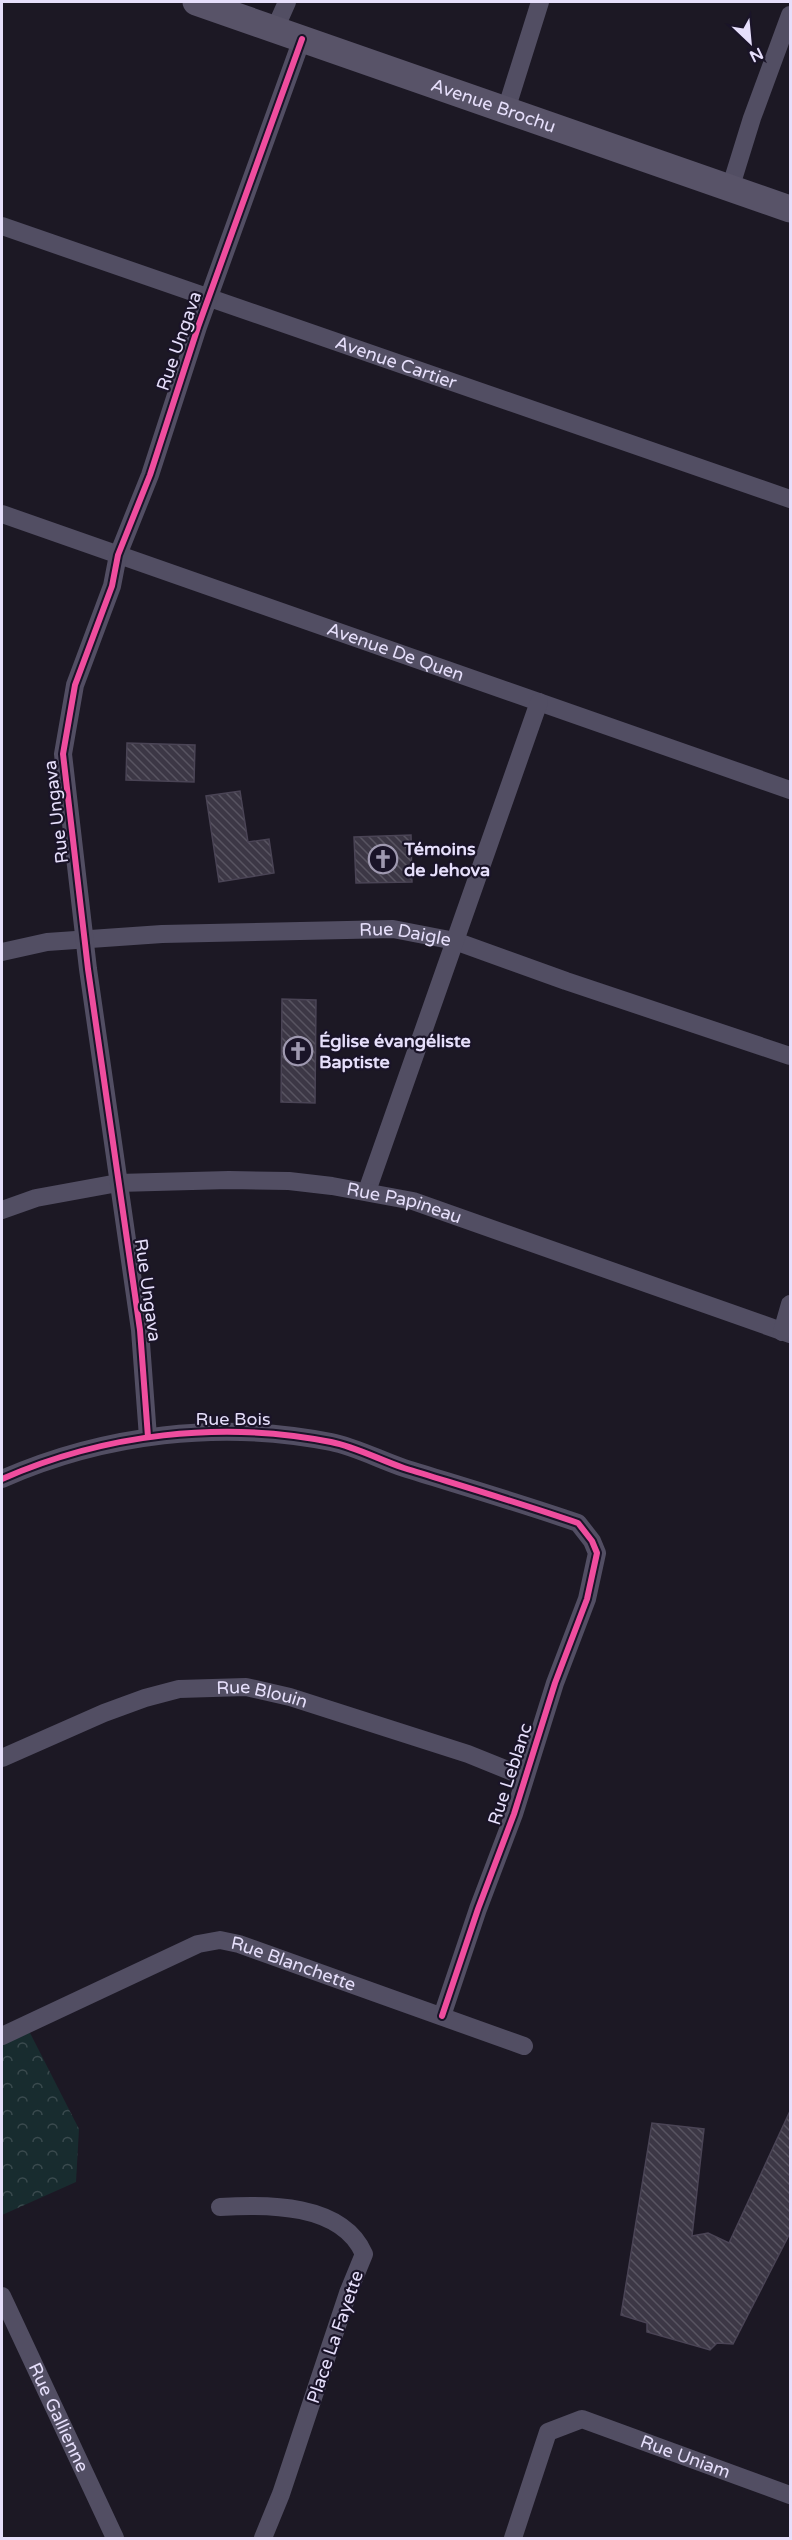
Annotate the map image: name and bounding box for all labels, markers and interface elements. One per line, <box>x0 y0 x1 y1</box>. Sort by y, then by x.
north arrow <box>720 12 780 72</box>
text: N <box>746 43 766 66</box>
street label: Avenue Brochu <box>428 74 559 138</box>
street label: Rue Ungava <box>152 288 206 394</box>
street label: Avenue Cartier <box>332 331 460 394</box>
street label: Avenue De Quen <box>324 618 467 686</box>
street label: Rue Ungava <box>39 759 73 865</box>
place label: Témoins de Jehova <box>403 838 490 881</box>
church icon: Témoins de Jehova <box>367 843 399 875</box>
street label: Rue Daigle <box>359 918 453 951</box>
place label: Église évangéliste Baptiste <box>319 1030 471 1073</box>
church icon: Église évangéliste Baptiste <box>282 1035 314 1067</box>
street label: Rue Papineau <box>345 1178 465 1228</box>
street label: Rue Ungava <box>130 1237 166 1343</box>
street label: Rue Bois <box>195 1408 271 1430</box>
street label: Rue Blouin <box>216 1676 310 1713</box>
street label: Rue Leblanc <box>483 1720 537 1828</box>
street label: Rue Blanchette <box>229 1932 359 1996</box>
street label: Place La Fayette <box>302 2268 368 2406</box>
street label: Rue Gallienne <box>24 2359 94 2476</box>
street label: Rue Uniam <box>637 2430 733 2483</box>

